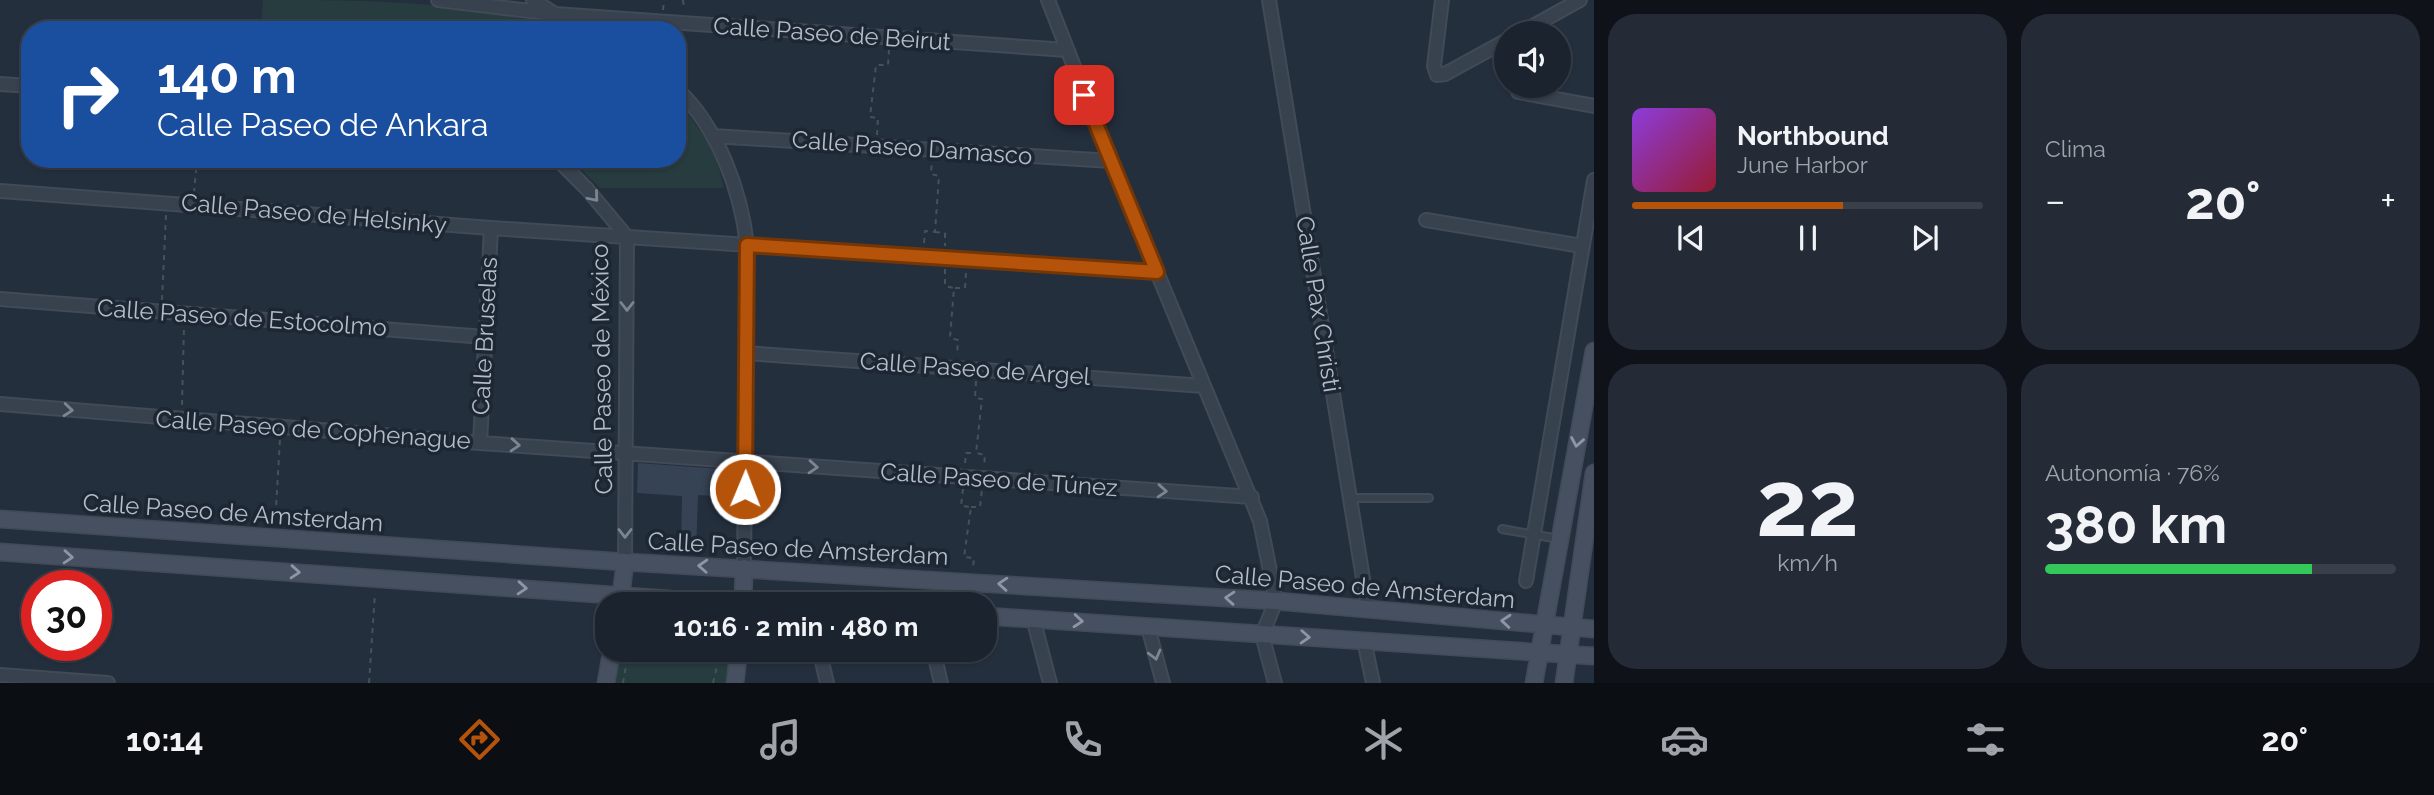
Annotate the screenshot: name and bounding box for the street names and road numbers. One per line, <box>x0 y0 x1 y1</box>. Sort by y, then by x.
street label: Calle Paseo de Beirut <box>712 11 952 56</box>
street label: Calle Paseo Damasco <box>791 125 1033 170</box>
street label: Calle Paseo de Helsinky <box>180 187 448 240</box>
street label: Calle Pax Christi <box>1290 214 1347 394</box>
street label: Calle Paseo de México <box>585 243 618 495</box>
street label: Calle Bruselas <box>466 256 503 416</box>
street label: Calle Paseo de Estocolmo <box>96 293 388 342</box>
street label: Calle Paseo de Argel <box>859 346 1092 391</box>
street label: Calle Paseo de Cophenague <box>155 404 472 455</box>
street label: Calle Paseo de Túnez <box>879 457 1119 502</box>
street label: Calle Paseo de Amsterdam <box>82 488 384 537</box>
street label: Calle Paseo de Amsterdam <box>647 526 949 571</box>
street label: Calle Paseo de Amsterdam <box>1214 559 1516 614</box>

